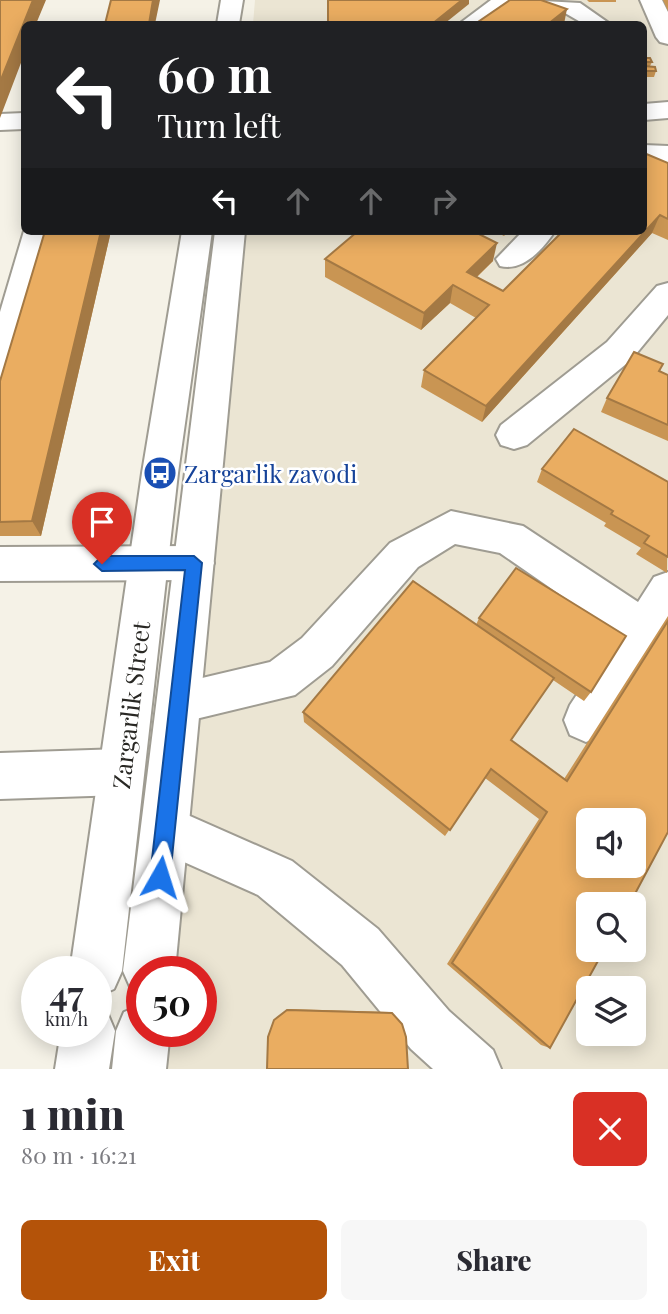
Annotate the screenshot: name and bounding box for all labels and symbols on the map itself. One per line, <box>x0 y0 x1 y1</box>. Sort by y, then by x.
bus stop icon: Zargarlik zavodi <box>141 454 179 492</box>
place label: Zargarlik zavodi <box>184 457 357 489</box>
pin <box>72 492 132 564</box>
street label: Zargarlik Street <box>104 619 156 791</box>
position arrow <box>123 840 197 914</box>
speed limit sign: 50 <box>126 956 217 1047</box>

